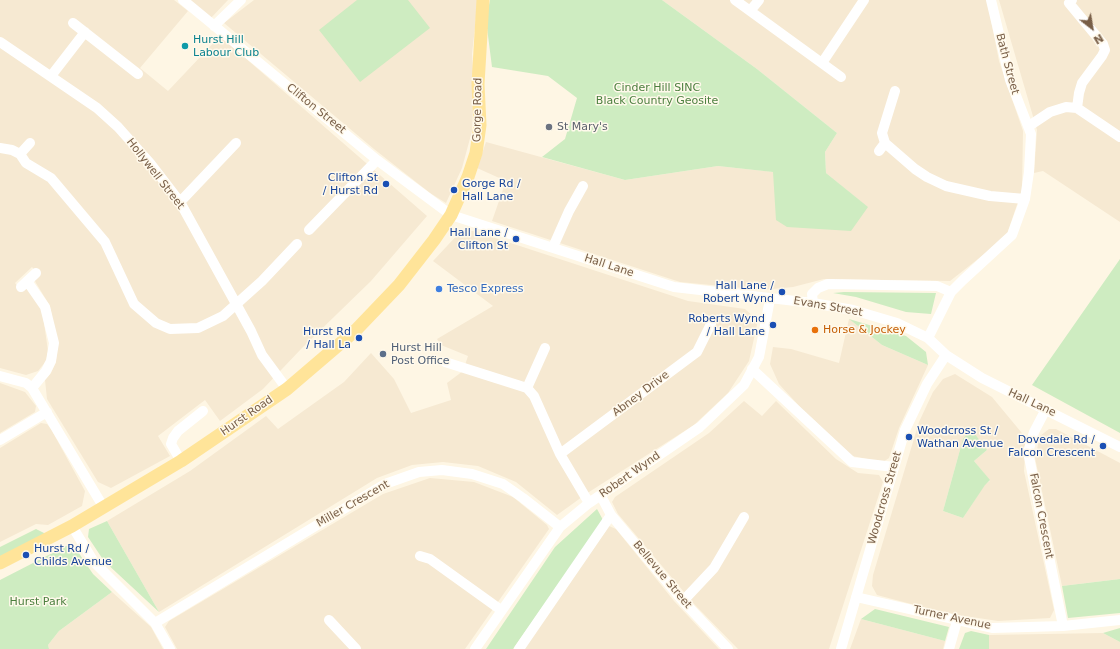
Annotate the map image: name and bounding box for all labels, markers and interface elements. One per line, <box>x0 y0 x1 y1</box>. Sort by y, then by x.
north arrow <box>1072 8 1112 48</box>
text: N <box>1091 31 1106 47</box>
street label: Bath Street <box>993 32 1021 96</box>
place label: Hurst Hill Labour Club <box>193 33 259 59</box>
marker: Hurst Hill Labour Club <box>180 41 190 51</box>
street label: Gorge Road <box>471 78 485 142</box>
street label: Clifton Street <box>284 81 348 137</box>
park label: Cinder Hill SINC Black Country Geosite <box>596 81 718 107</box>
place label: St Mary's <box>557 120 608 134</box>
marker: St Mary's <box>544 122 554 132</box>
street label: Hollywell Street <box>123 136 187 212</box>
place label: Clifton St / Hurst Rd <box>323 171 378 197</box>
place label: Gorge Rd / Hall Lane <box>462 177 521 203</box>
marker: Clifton St / Hurst Rd <box>381 179 391 189</box>
marker: Gorge Rd / Hall Lane <box>449 185 459 195</box>
place label: Hall Lane / Clifton St <box>450 226 508 252</box>
marker: Hall Lane / Clifton St <box>511 234 521 244</box>
street label: Hall Lane <box>583 252 635 280</box>
place label: Hall Lane / Robert Wynd <box>703 279 774 305</box>
place label: Tesco Express <box>447 282 524 296</box>
marker: Tesco Express <box>434 284 444 294</box>
marker: Hall Lane / Robert Wynd <box>777 287 787 297</box>
street label: Evans Street <box>792 294 864 320</box>
place label: Roberts Wynd / Hall Lane <box>688 312 765 338</box>
marker: Roberts Wynd / Hall Lane <box>768 320 778 330</box>
place label: Horse & Jockey <box>823 323 906 337</box>
place label: Hurst Rd / Hall La <box>303 325 351 351</box>
marker: Horse & Jockey <box>810 325 820 335</box>
marker: Hurst Rd / Hall La <box>354 333 364 343</box>
place label: Hurst Hill Post Office <box>391 341 450 367</box>
marker: Hurst Hill Post Office <box>378 349 388 359</box>
street label: Abney Drive <box>610 368 672 420</box>
street label: Hall Lane <box>1006 386 1058 420</box>
street label: Hurst Road <box>218 393 276 439</box>
place label: Woodcross St / Wathan Avenue <box>917 424 1003 450</box>
marker: Woodcross St / Wathan Avenue <box>904 432 914 442</box>
place label: Dovedale Rd / Falcon Crescent <box>1008 433 1095 459</box>
marker: Dovedale Rd / Falcon Crescent <box>1098 441 1108 451</box>
street label: Robert Wynd <box>597 449 663 501</box>
street label: Woodcross Street <box>865 450 905 546</box>
street label: Falcon Crescent <box>1026 472 1056 560</box>
street label: Miller Crescent <box>314 478 392 530</box>
street label: Bellevue Street <box>630 538 694 612</box>
place label: Hurst Rd / Childs Avenue <box>34 542 112 568</box>
marker: Hurst Rd / Childs Avenue <box>21 550 31 560</box>
park label: Hurst Park <box>9 595 67 609</box>
street label: Turner Avenue <box>912 603 992 633</box>

